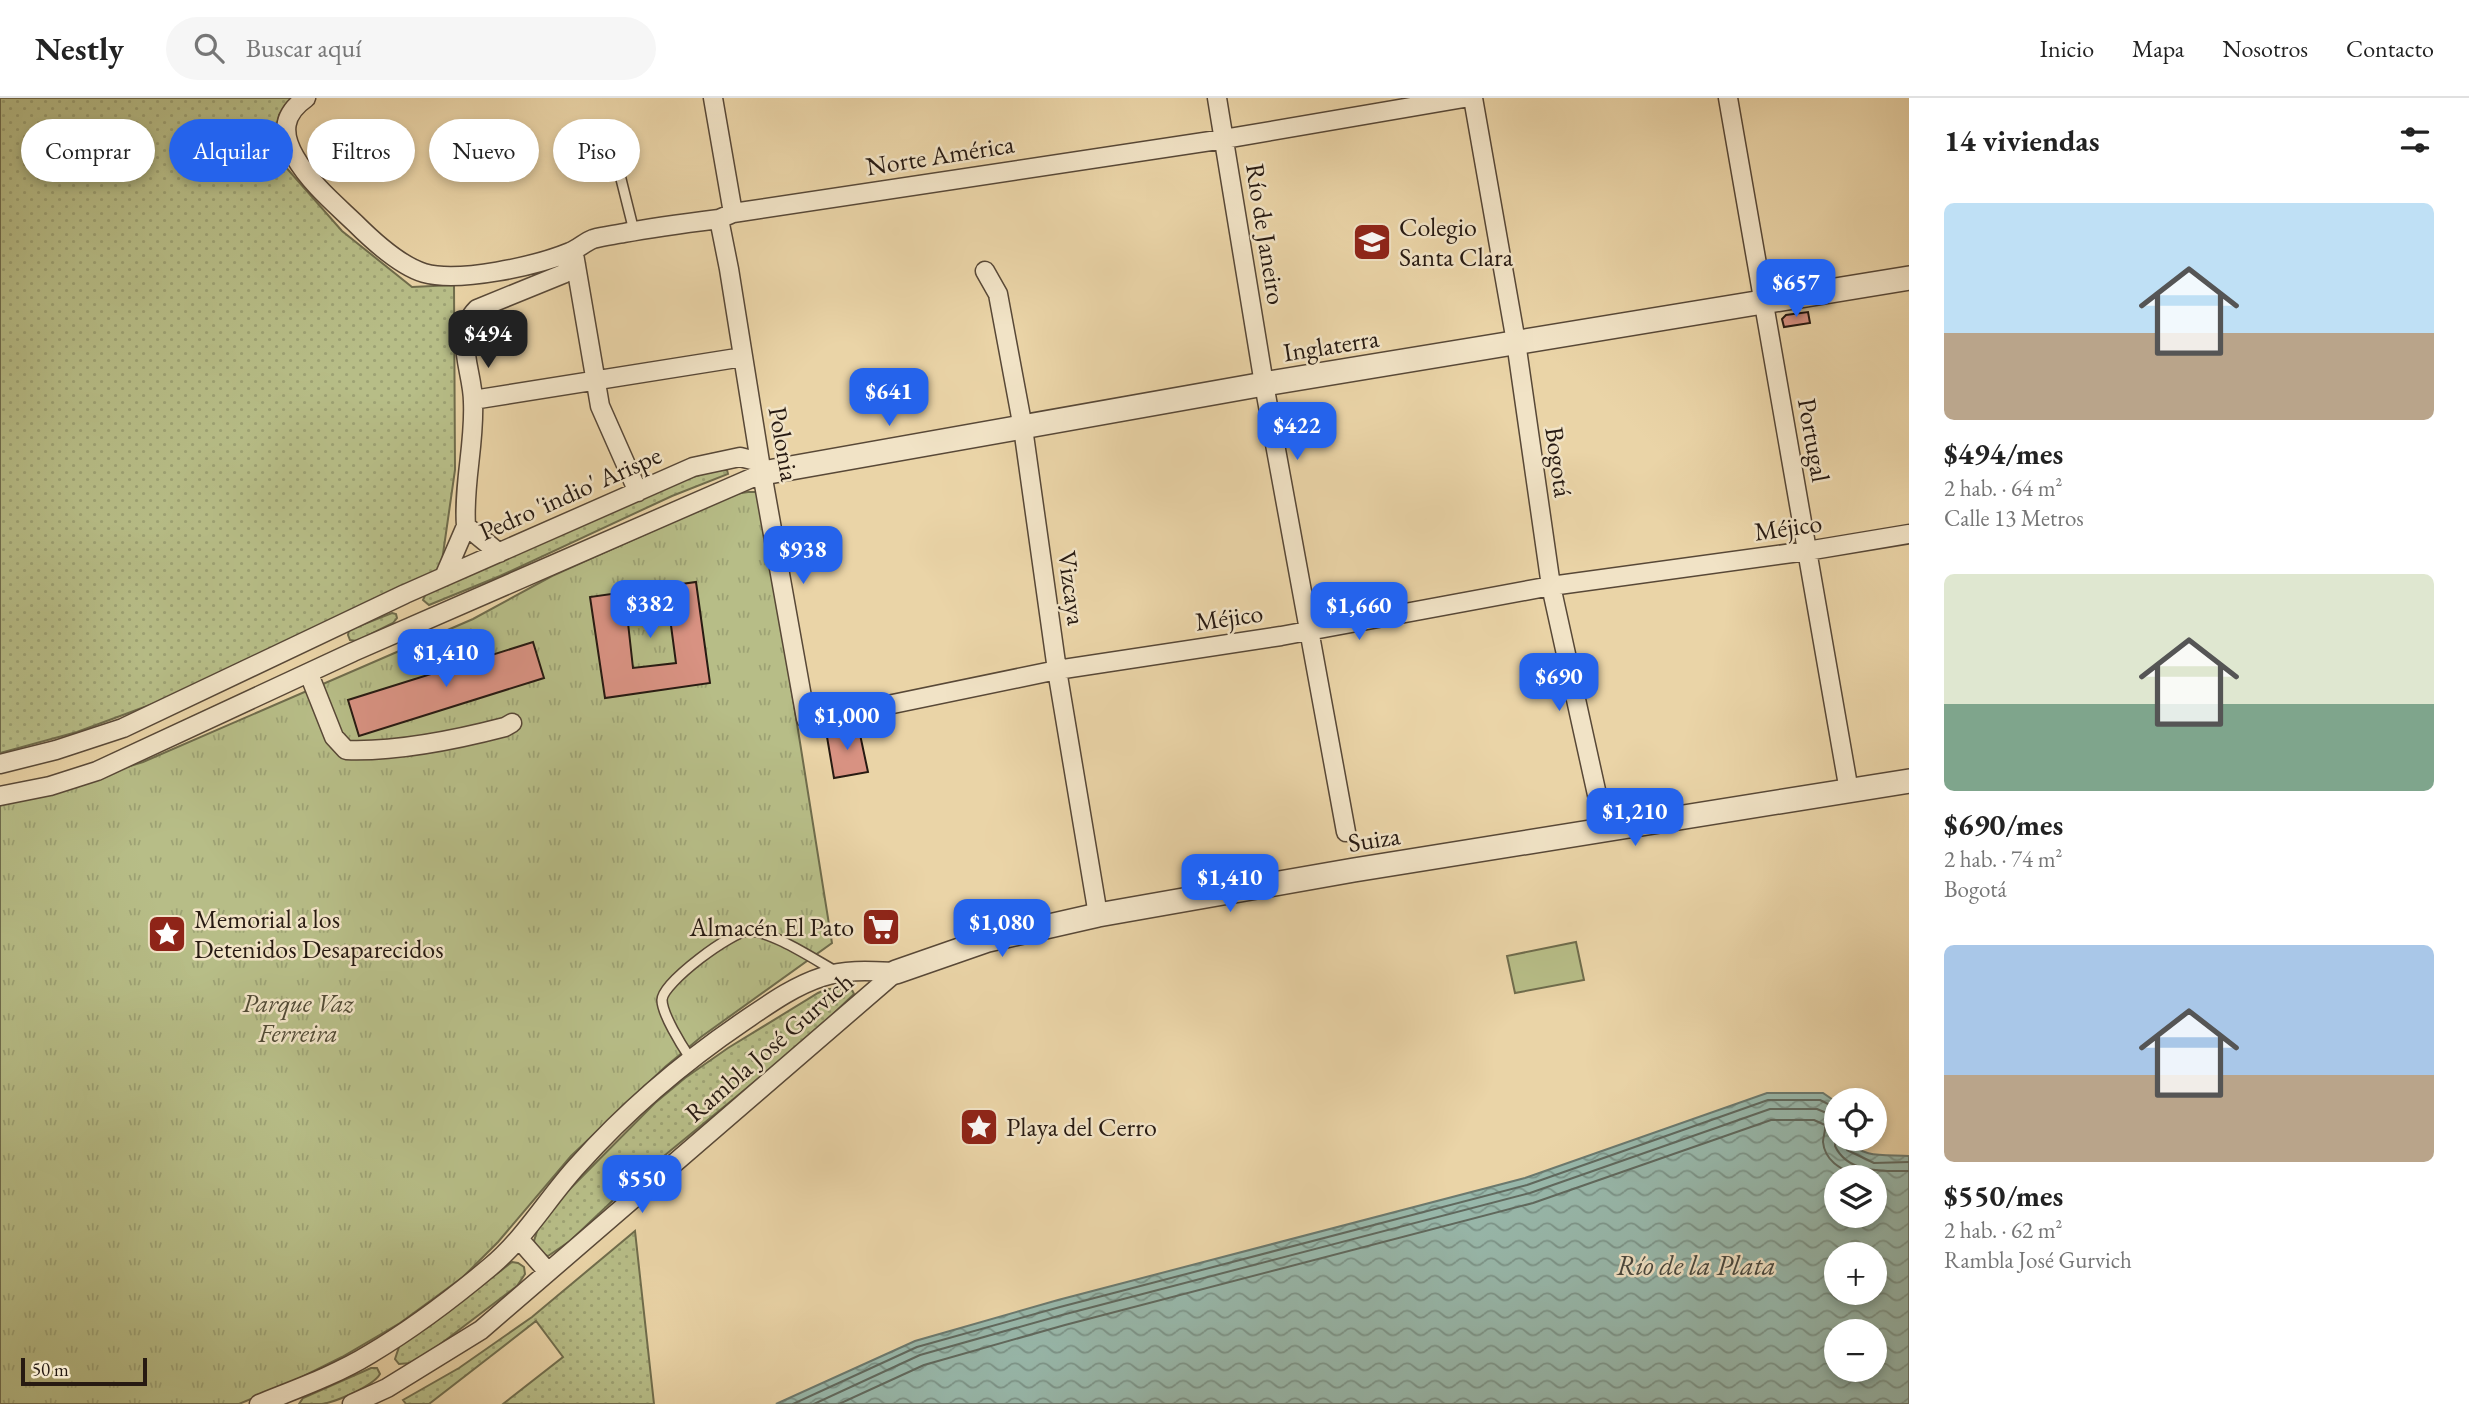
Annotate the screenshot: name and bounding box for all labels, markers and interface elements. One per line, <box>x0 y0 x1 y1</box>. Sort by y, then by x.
search box <box>166 17 656 80</box>
text: Nestly <box>35 27 124 70</box>
icon: search <box>190 29 228 67</box>
text: Buscar aquí <box>246 31 362 65</box>
text: Inicio <box>2040 33 2094 64</box>
text: Mapa <box>2132 33 2184 64</box>
text: Nosotros <box>2222 33 2308 64</box>
text: Contacto <box>2346 33 2434 64</box>
chip: Comprar <box>21 119 155 182</box>
chip: Alquilar <box>169 119 293 182</box>
chip: Filtros <box>307 119 415 182</box>
chip: Nuevo <box>429 119 539 182</box>
chip: Piso <box>553 119 640 182</box>
text: 14 viviendas <box>1944 121 2100 160</box>
icon: filters <box>2396 121 2434 159</box>
street label: Norte América <box>863 126 1017 183</box>
street label: Río de Janeiro <box>1238 161 1294 307</box>
place label: Colegio Santa Clara <box>1399 210 1514 274</box>
school or university icon: Colegio Santa Clara <box>1351 221 1393 263</box>
icon: home <box>2126 248 2252 374</box>
pin: $657 <box>1755 260 1837 319</box>
text: $657 <box>1772 267 1820 297</box>
pin: $494 <box>447 310 529 370</box>
text: $494 <box>464 318 512 348</box>
street label: Inglaterra <box>1281 321 1382 369</box>
pin: $641 <box>848 368 930 428</box>
text: $641 <box>865 376 913 406</box>
street label: Portugal <box>1790 395 1838 485</box>
pin: $422 <box>1256 402 1338 462</box>
street label: Polonia <box>761 404 807 485</box>
text: $422 <box>1273 410 1321 440</box>
street label: Bogotá <box>1537 425 1581 500</box>
text: $494/mes <box>1944 434 2063 473</box>
street label: Pedro 'indio' Arispe <box>474 438 666 548</box>
text: 2 hab. · 64 m² <box>1944 473 2063 503</box>
text: Calle 13 Metros <box>1944 503 2084 533</box>
street label: Méjico <box>1752 505 1824 549</box>
pin: $938 <box>762 526 844 586</box>
text: $938 <box>779 534 827 564</box>
street label: Vizcaya <box>1050 549 1094 628</box>
pin: $382 <box>609 580 691 640</box>
pin: $1,660 <box>1302 582 1416 642</box>
text: $382 <box>626 588 674 618</box>
text: $1,660 <box>1327 590 1391 620</box>
street label: Méjico <box>1193 595 1265 639</box>
icon: home <box>2126 619 2252 745</box>
pin: $1,410 <box>389 630 503 689</box>
text: $1,410 <box>414 637 478 667</box>
pin: $690 <box>1518 654 1600 713</box>
text: $690 <box>1535 661 1583 691</box>
pin: $1,000 <box>790 692 904 752</box>
text: $1,000 <box>815 700 879 730</box>
pin: $1,210 <box>1578 788 1692 848</box>
text: $1,210 <box>1603 796 1667 826</box>
text: $690/mes <box>1944 805 2063 844</box>
street label: Suiza <box>1345 818 1403 860</box>
text: 2 hab. · 74 m² <box>1944 844 2063 874</box>
pin: $1,410 <box>1173 854 1287 914</box>
text: $1,410 <box>1198 862 1262 892</box>
text: Bogotá <box>1944 874 2007 904</box>
pin: $1,080 <box>945 900 1059 959</box>
place label: Memorial a los Detenidos Desaparecidos <box>194 902 444 966</box>
supermarket icon: Almacén El Pato <box>860 906 902 948</box>
text: $1,080 <box>970 907 1034 937</box>
place label: Almacén El Pato <box>688 910 854 944</box>
place icon: Memorial a los Detenidos Desaparecidos <box>146 913 188 955</box>
street label: Rambla José Gurvich <box>678 964 860 1130</box>
park label: Parque Vaz Ferreira <box>242 986 354 1050</box>
icon: home <box>2126 990 2252 1116</box>
map controls <box>1824 1088 1887 1382</box>
button: locate <box>1824 1088 1887 1151</box>
place icon: Playa del Cerro <box>958 1106 1000 1148</box>
place label: Playa del Cerro <box>1006 1110 1157 1144</box>
pin: $550 <box>601 1156 683 1215</box>
text: $550 <box>618 1163 666 1193</box>
button: layers <box>1824 1165 1887 1228</box>
text: $550/mes <box>1944 1176 2063 1215</box>
text: 2 hab. · 62 m² <box>1944 1215 2063 1245</box>
button: + <box>1824 1242 1887 1305</box>
text: Rambla José Gurvich <box>1944 1245 2132 1275</box>
water label: Río de la Plata <box>1616 1247 1776 1283</box>
button: − <box>1824 1319 1887 1382</box>
scale bar <box>21 1355 147 1387</box>
text: 50 m <box>32 1357 69 1382</box>

